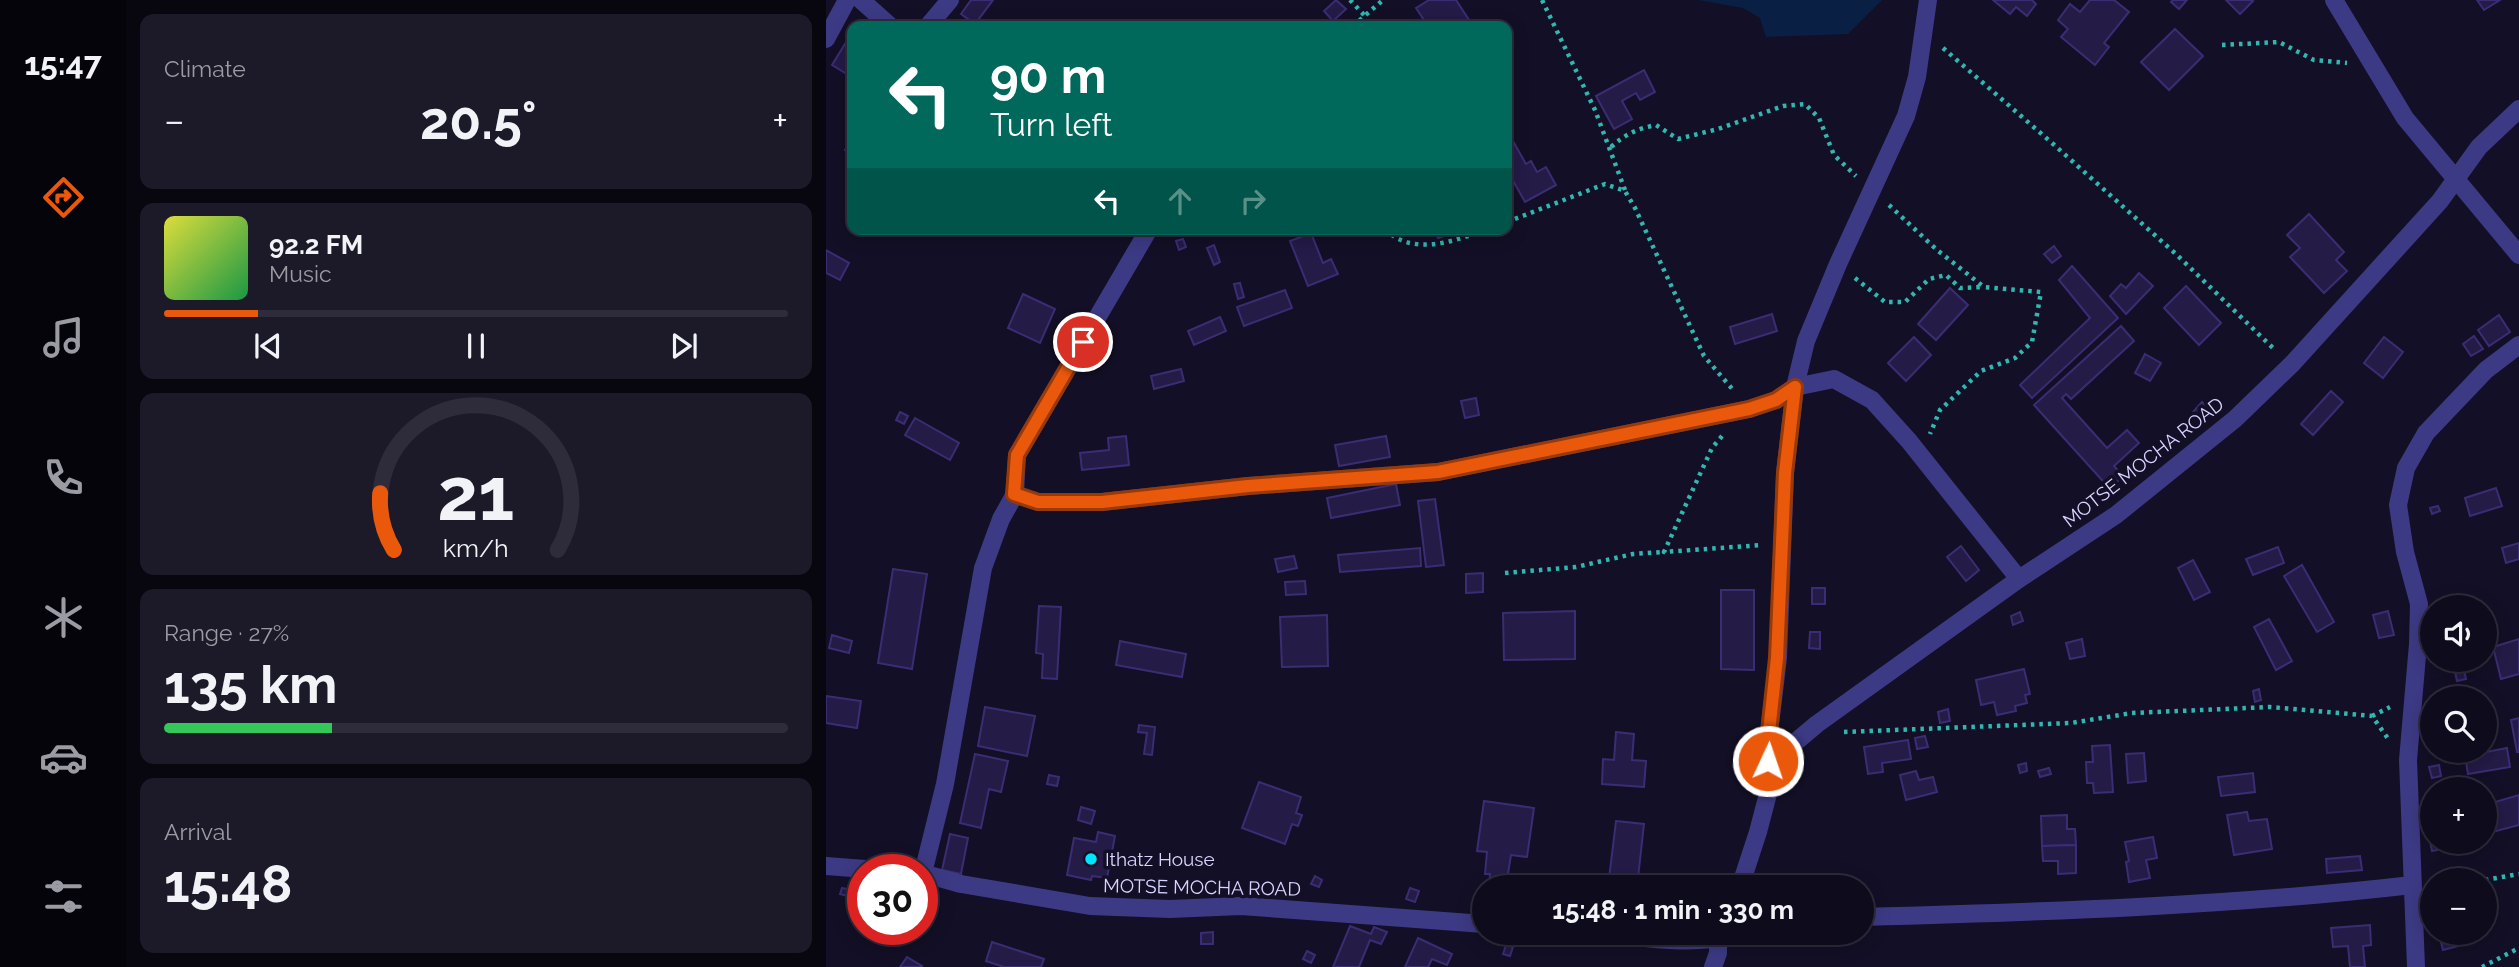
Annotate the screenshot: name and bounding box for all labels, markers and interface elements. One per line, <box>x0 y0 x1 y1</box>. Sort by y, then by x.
text: 15:47 <box>24 45 102 82</box>
text: 90 m <box>990 47 1106 104</box>
icon: left <box>875 49 966 140</box>
text: Climate <box>164 55 246 82</box>
text: 20.5° <box>420 90 537 151</box>
text: − <box>164 98 184 143</box>
text: + <box>772 98 788 143</box>
text: Turn left <box>990 106 1112 143</box>
icon: directions <box>39 173 88 222</box>
icon: left <box>1088 182 1126 220</box>
icon: ahead <box>1161 182 1199 220</box>
icon: right <box>1234 182 1272 220</box>
text: 92.2 FM <box>269 230 363 260</box>
text: Music <box>269 260 332 287</box>
pin <box>1053 312 1113 372</box>
icon: music <box>39 313 88 362</box>
icon: arrive <box>1064 323 1102 361</box>
icon: previous <box>249 327 287 365</box>
icon: pause <box>457 327 495 365</box>
icon: next <box>665 327 703 365</box>
street label: MOTSE MOCHA ROAD <box>2058 392 2228 532</box>
text: 21 <box>437 452 515 537</box>
icon: phone <box>39 453 88 502</box>
text: km/h <box>443 532 509 562</box>
icon: climate <box>39 593 88 642</box>
map controls <box>2420 595 2497 945</box>
button: sound <box>2420 595 2497 672</box>
text: Range · 27% <box>164 619 289 646</box>
text: 135 km <box>164 654 337 715</box>
button: search <box>2420 686 2497 763</box>
position arrow <box>1731 724 1805 798</box>
icon: car <box>39 733 88 782</box>
button: + <box>2420 777 2497 854</box>
text: Arrival <box>164 818 231 845</box>
place label: Ithatz House <box>1105 848 1215 870</box>
marker: Ithatz House <box>1083 851 1099 867</box>
text: 15:48 <box>164 853 292 914</box>
speed limit sign: 30 <box>847 854 938 945</box>
button: − <box>2420 868 2497 945</box>
icon: filters <box>39 872 88 921</box>
street label: MOTSE MOCHA ROAD <box>1103 874 1301 900</box>
text: 15:48 · 1 min · 330 m <box>1552 895 1794 925</box>

